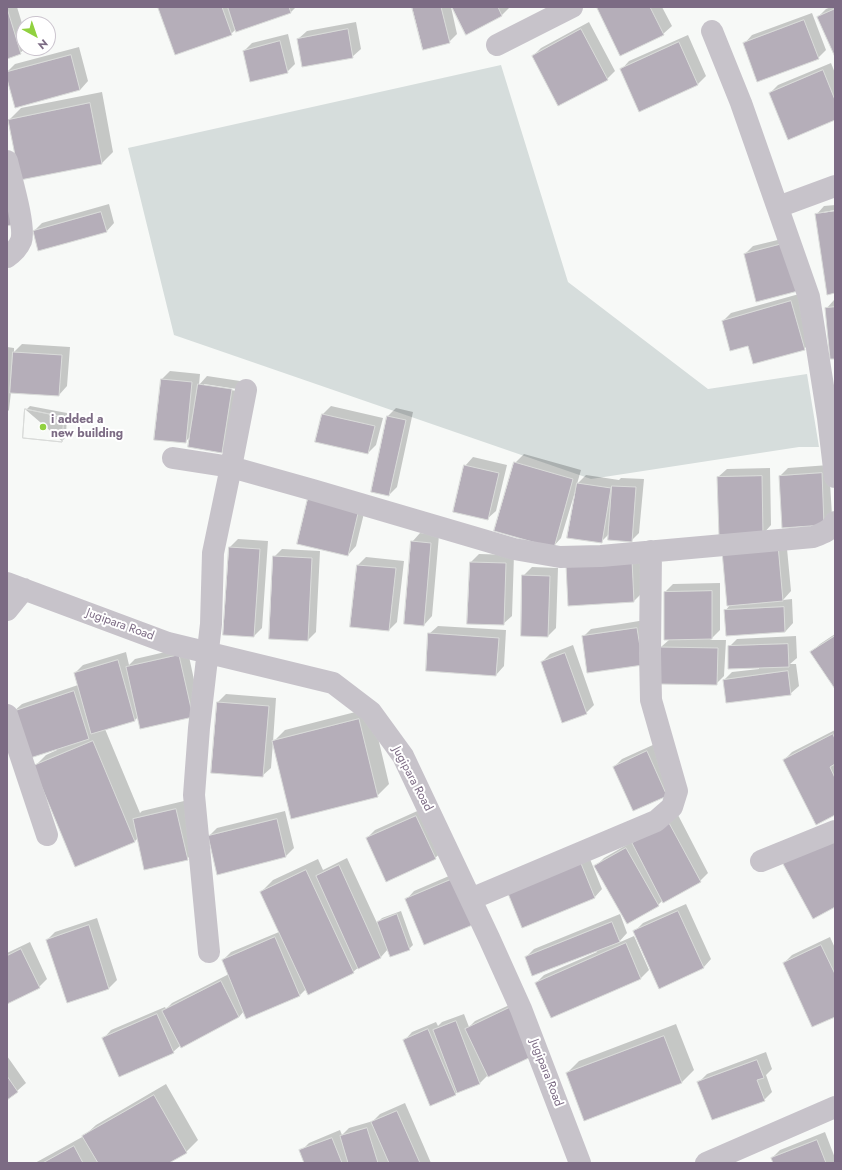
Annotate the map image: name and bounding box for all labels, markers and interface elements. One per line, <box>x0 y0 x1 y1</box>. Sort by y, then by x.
north arrow <box>16 16 56 56</box>
text: N <box>35 35 52 53</box>
place label: i added a new building <box>51 413 123 441</box>
marker: i added a new building <box>38 422 48 432</box>
street label: Jugipara Road <box>84 606 156 644</box>
street label: Jugipara Road <box>389 744 435 814</box>
street label: Jugipara Road <box>527 1037 565 1109</box>

